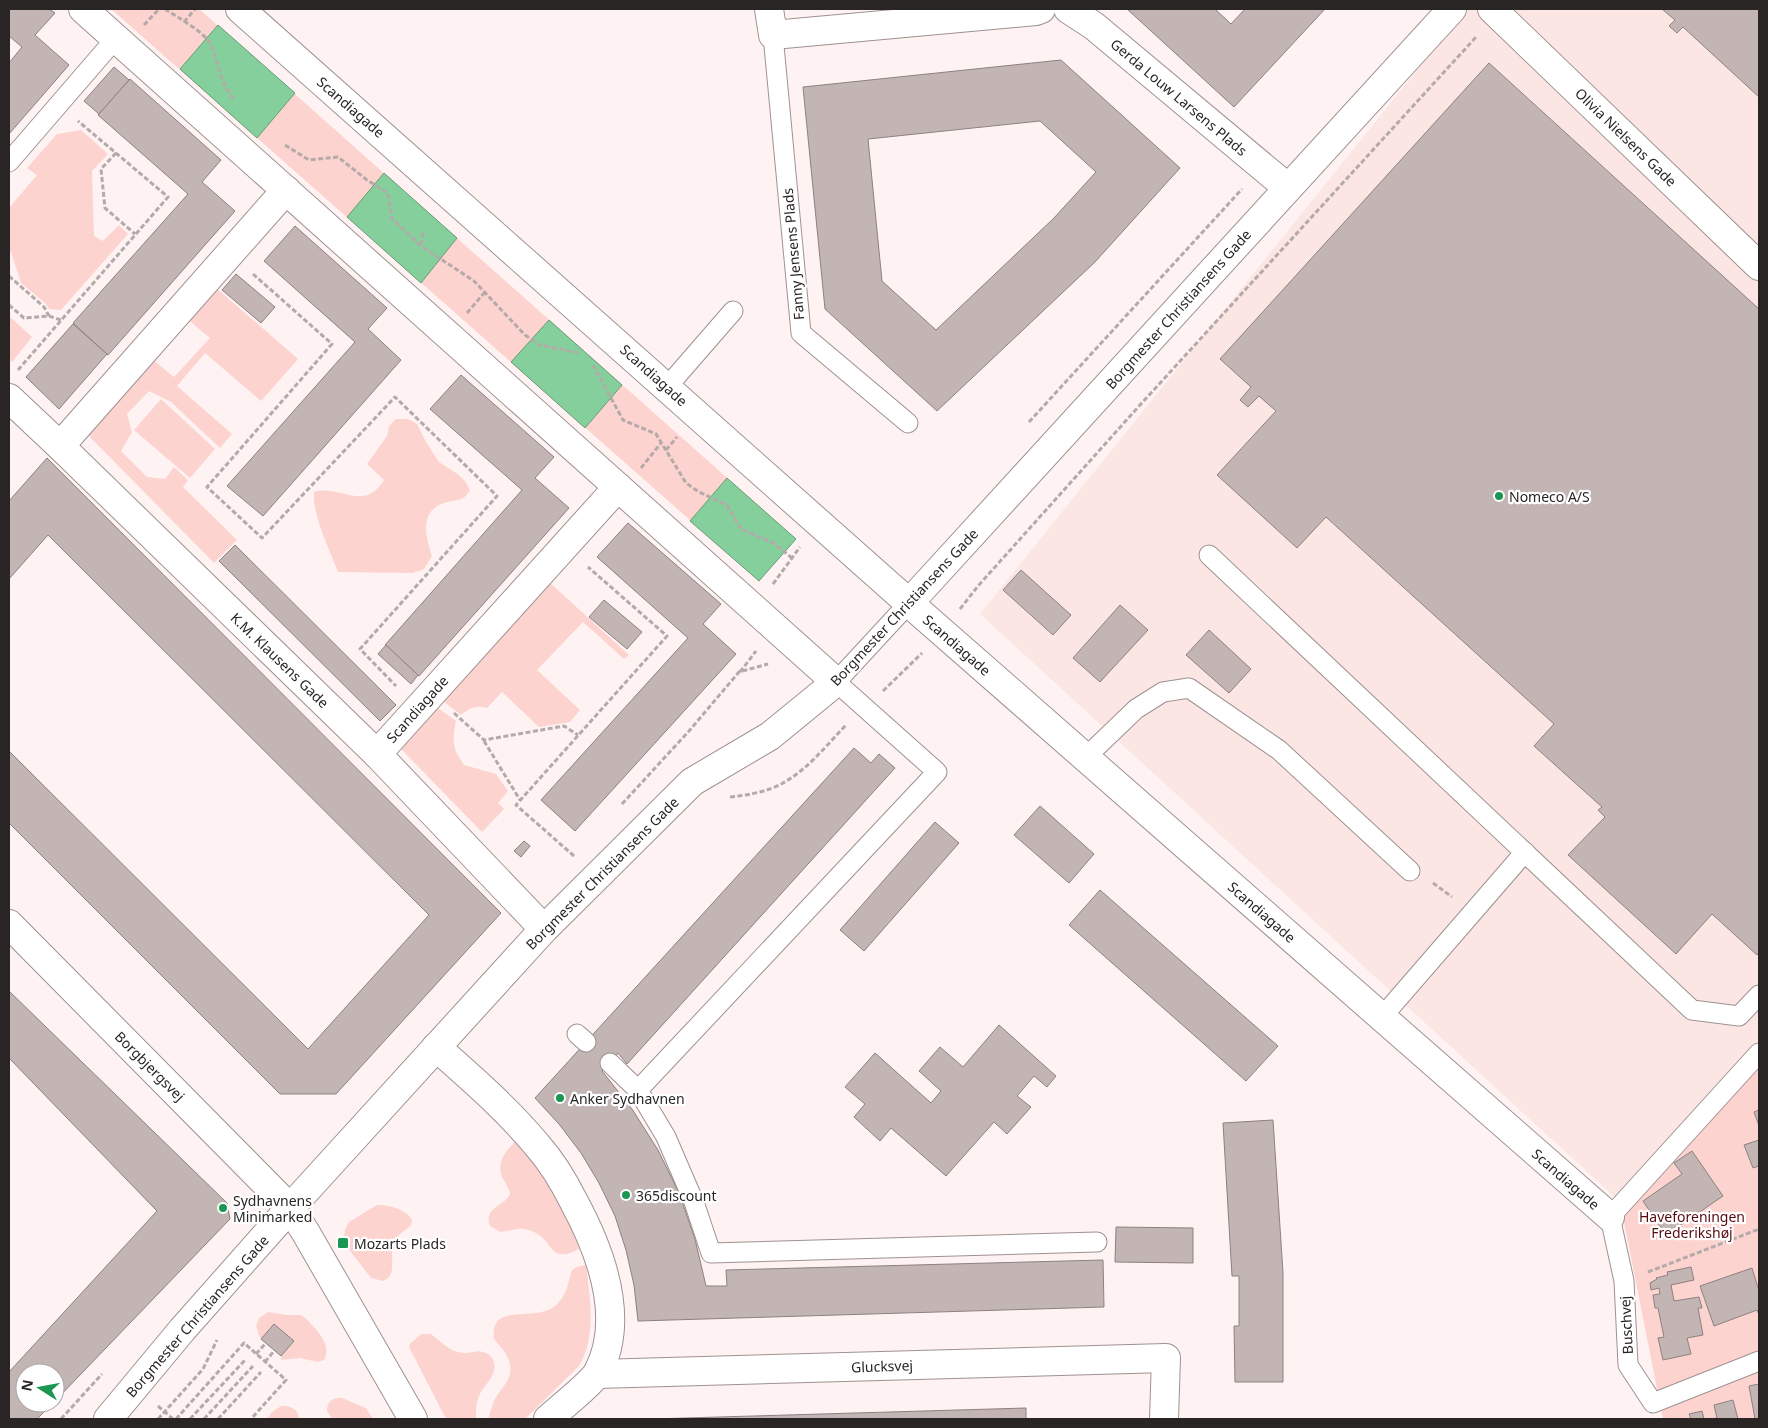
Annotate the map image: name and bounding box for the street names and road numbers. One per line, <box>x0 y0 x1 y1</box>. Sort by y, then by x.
street label: Gerda Louw Larsens Plads <box>1107 34 1251 160</box>
street label: Scandiagade <box>313 72 389 142</box>
street label: Olivia Nielsens Gade <box>1571 84 1681 191</box>
street label: Fanny Jensens Plads <box>778 187 808 321</box>
street label: Borgmester Christiansens Gade <box>1101 225 1255 393</box>
street label: Scandiagade <box>616 340 692 410</box>
street label: Borgmester Christiansens Gade <box>826 524 982 690</box>
street label: K.M. Klausens Gade <box>227 608 333 712</box>
street label: Scandiagade <box>919 610 995 680</box>
street label: Scandiagade <box>382 671 452 747</box>
street label: Borgmester Christiansens Gade <box>521 792 683 954</box>
street label: Scandiagade <box>1224 877 1300 947</box>
street label: Borgbjergsvej <box>111 1027 189 1105</box>
street label: Scandiagade <box>1528 1144 1604 1214</box>
street label: Borgmester Christiansens Gade <box>121 1231 273 1401</box>
street label: Buschvej <box>1615 1295 1637 1355</box>
street label: Glucksvej <box>851 1355 913 1377</box>

